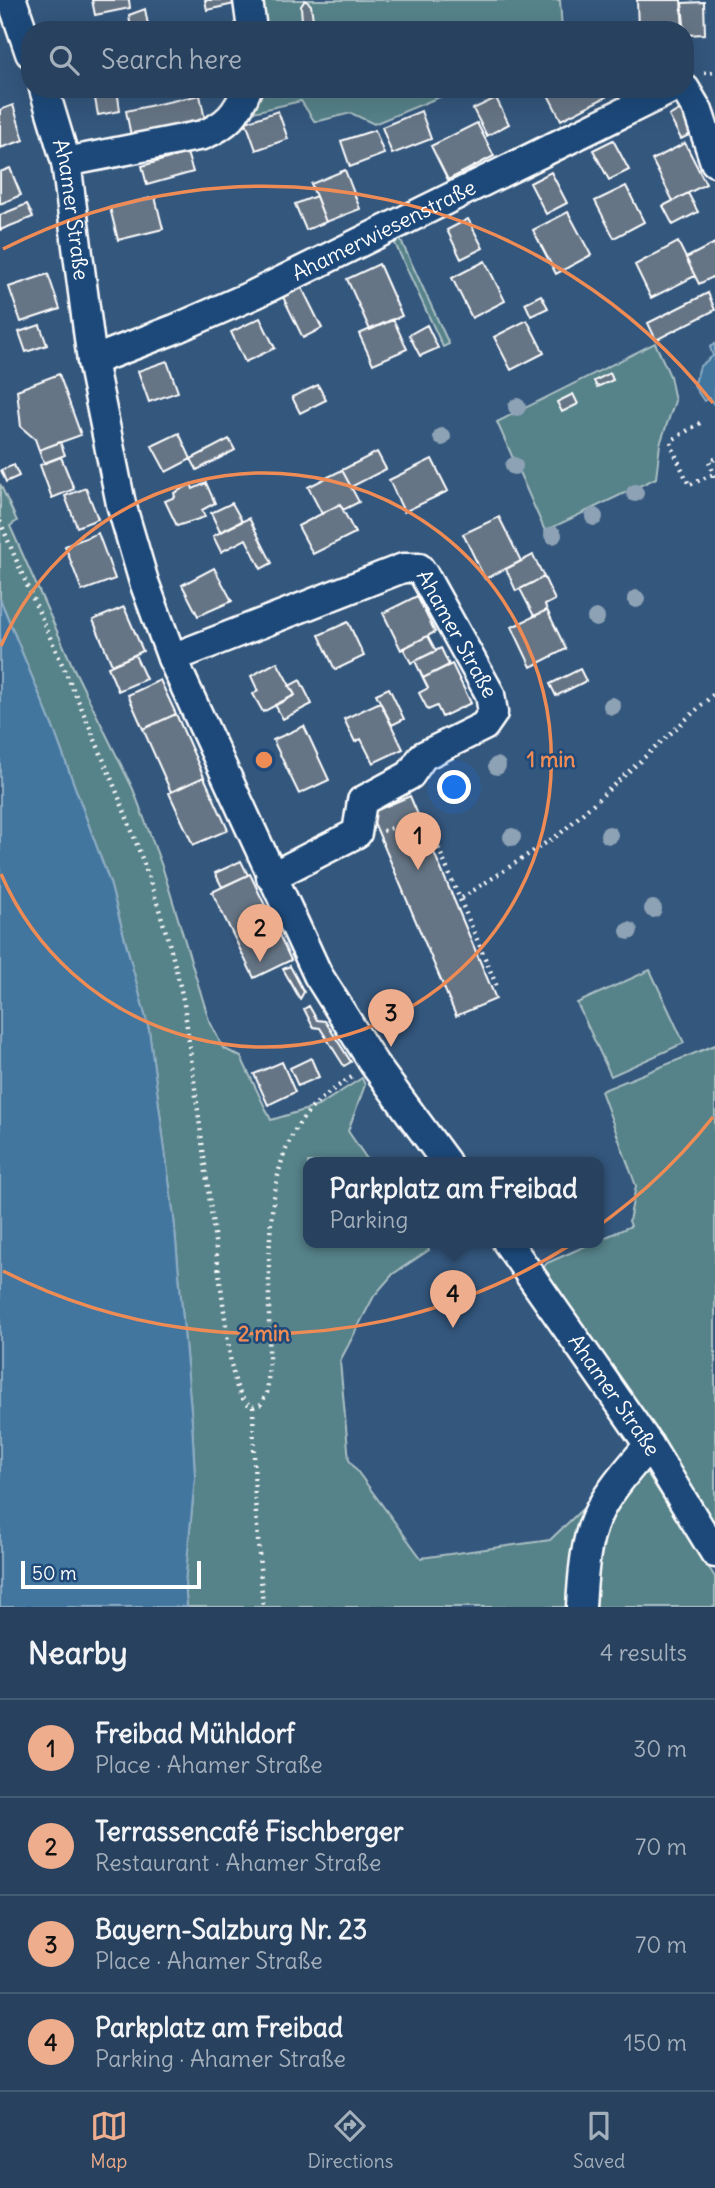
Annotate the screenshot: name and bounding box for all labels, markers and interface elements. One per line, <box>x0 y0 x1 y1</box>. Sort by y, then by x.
search box <box>21 21 694 98</box>
icon: search <box>45 41 83 79</box>
text: Search here <box>101 43 242 76</box>
street label: Ahamer Straße <box>47 135 95 282</box>
street label: Ahamerwiesenstraße <box>287 173 480 287</box>
street label: Ahamer Straße <box>411 565 504 703</box>
text: 1 min <box>527 746 575 773</box>
centre of rings <box>252 748 276 772</box>
your location <box>437 770 471 804</box>
pin: 1 <box>395 812 441 870</box>
pin: 2 <box>237 904 283 962</box>
pin: 3 <box>368 989 414 1047</box>
popup <box>303 1157 604 1248</box>
text: Parkplatz am Freibad <box>329 1172 578 1205</box>
text: Parking <box>329 1205 408 1234</box>
pin: 4 <box>430 1270 476 1328</box>
text: 2 min <box>238 1320 290 1347</box>
street label: Ahamer Straße <box>563 1329 666 1461</box>
scale bar <box>21 1558 201 1590</box>
text: 50 m <box>32 1561 77 1585</box>
text: Nearby <box>28 1634 128 1672</box>
text: 4 results <box>600 1638 687 1667</box>
text: Freibad Mühldorf <box>95 1717 295 1750</box>
text: 1 <box>46 1734 56 1763</box>
text: 30 m <box>633 1734 687 1763</box>
text: Place · Ahamer Straße <box>95 1750 323 1779</box>
text: Terrassencafé Fischberger <box>95 1815 404 1848</box>
text: 2 <box>45 1832 57 1861</box>
text: 70 m <box>635 1832 687 1861</box>
text: Restaurant · Ahamer Straße <box>95 1848 381 1877</box>
text: Bayern-Salzburg Nr. 23 <box>95 1913 367 1946</box>
text: 3 <box>44 1930 58 1959</box>
text: 70 m <box>635 1930 687 1959</box>
text: Place · Ahamer Straße <box>95 1946 323 1975</box>
text: Parkplatz am Freibad <box>95 2011 343 2044</box>
text: 4 <box>44 2028 58 2057</box>
text: 150 m <box>624 2028 687 2057</box>
text: Parking · Ahamer Straße <box>95 2044 346 2073</box>
tab: Map <box>90 2107 128 2173</box>
tab: Directions <box>308 2107 393 2173</box>
tab: Saved <box>573 2107 625 2173</box>

